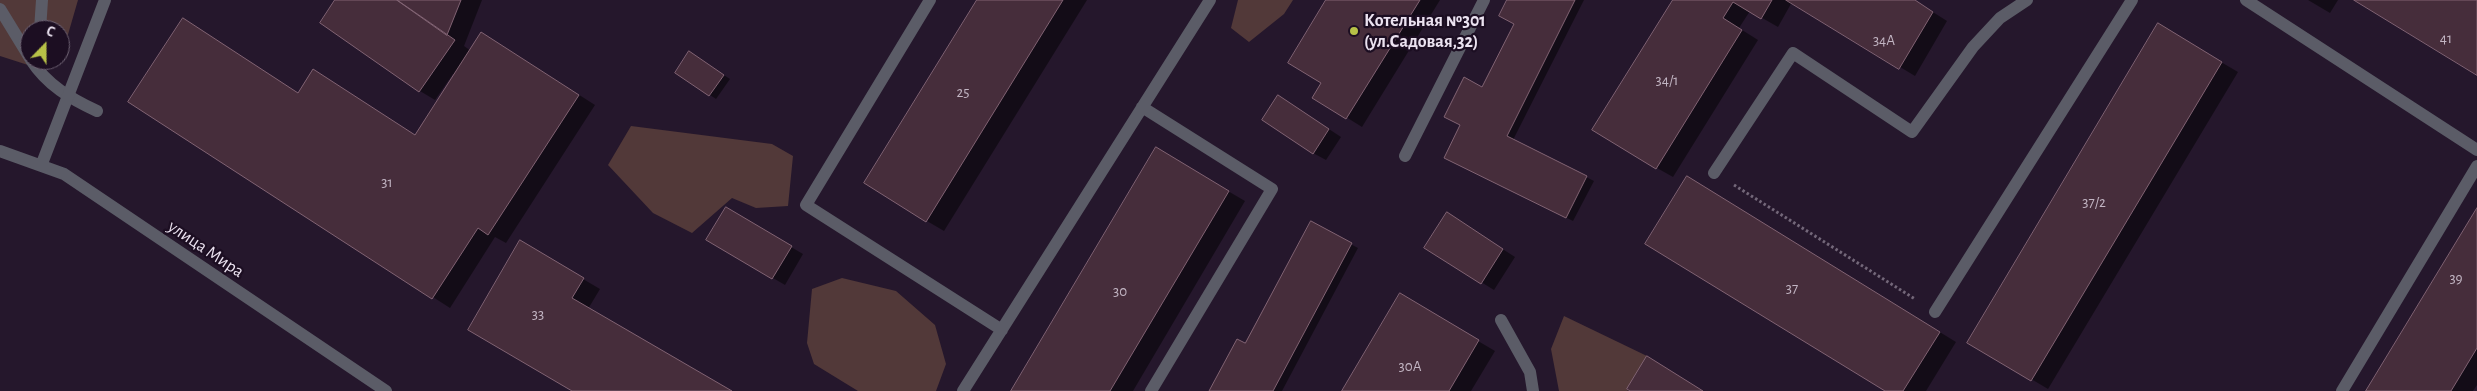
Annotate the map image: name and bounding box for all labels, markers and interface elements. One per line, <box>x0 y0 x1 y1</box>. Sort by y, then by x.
place label: Котельная №301 (ул.Садовая,32) <box>1364 10 1486 52</box>
north arrow <box>20 20 70 70</box>
text: С <box>44 24 56 40</box>
marker: Котельная №301 (ул.Садовая,32) <box>1348 25 1360 37</box>
house number: 41 <box>2440 29 2452 47</box>
house number: 34А <box>1873 31 1895 49</box>
house number: 34/1 <box>1656 71 1678 89</box>
house number: 25 <box>956 83 970 101</box>
house number: 31 <box>381 173 393 191</box>
house number: 37/2 <box>2082 193 2106 211</box>
street label: улица Мира <box>164 216 248 282</box>
house number: 39 <box>2449 269 2463 287</box>
house number: 37 <box>1786 279 1798 297</box>
house number: 30 <box>1113 282 1127 300</box>
house number: 33 <box>532 305 544 323</box>
house number: 30А <box>1399 357 1421 375</box>

